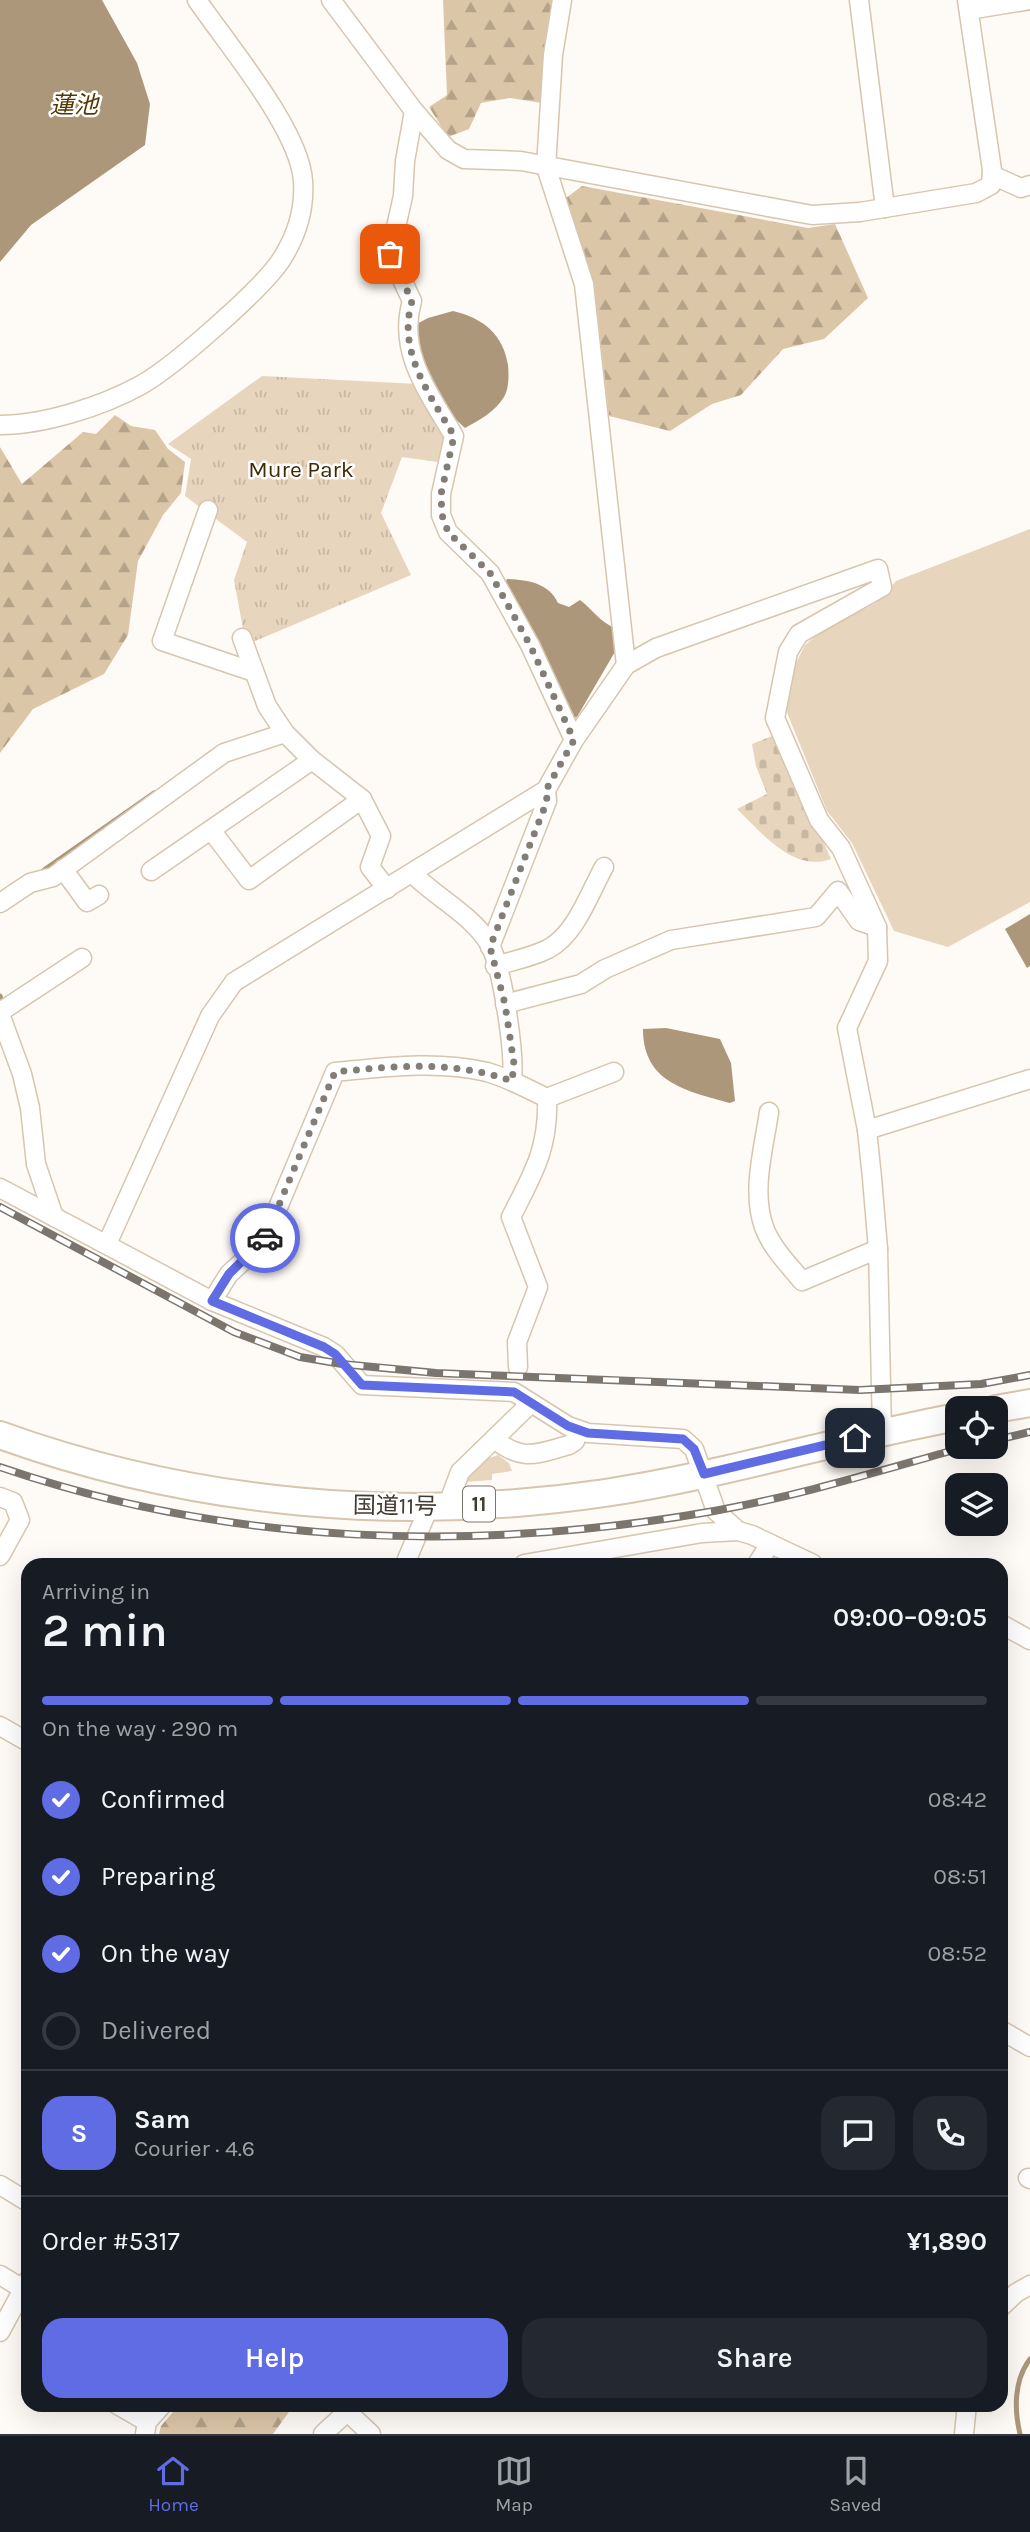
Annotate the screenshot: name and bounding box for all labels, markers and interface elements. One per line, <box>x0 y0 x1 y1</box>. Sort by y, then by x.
water label: 蓮池 <box>50 91 100 119</box>
pin <box>360 224 420 284</box>
icon: bag <box>371 235 409 273</box>
park label: Mure Park <box>248 456 354 483</box>
courier <box>230 1203 300 1273</box>
icon: car <box>246 1219 284 1257</box>
map controls <box>945 1396 1008 1536</box>
button: locate <box>945 1396 1008 1459</box>
pin <box>825 1408 885 1468</box>
icon: home <box>836 1419 874 1457</box>
button: layers <box>945 1473 1008 1536</box>
road number: 11 <box>463 1486 495 1522</box>
street label: 国道11号 <box>353 1492 437 1520</box>
text: Arriving in <box>42 1578 150 1605</box>
text: 09:00–09:05 <box>833 1602 987 1633</box>
text: 2 min <box>42 1604 168 1658</box>
text: On the way · 290 m <box>42 1715 238 1742</box>
icon: check <box>42 1781 80 1819</box>
text: Confirmed <box>101 1784 226 1815</box>
text: 08:42 <box>928 1786 987 1813</box>
icon: check <box>42 1858 80 1896</box>
text: Preparing <box>101 1861 215 1892</box>
text: 08:51 <box>933 1863 987 1890</box>
icon: check <box>42 1935 80 1973</box>
text: On the way <box>101 1938 230 1969</box>
text: 08:52 <box>928 1940 987 1967</box>
text: Delivered <box>101 2015 211 2046</box>
button: chat <box>821 2096 895 2170</box>
button: phone <box>913 2096 987 2170</box>
text: Sam <box>134 2104 190 2135</box>
text: S <box>71 2118 87 2149</box>
text: Courier · 4.6 <box>134 2135 255 2162</box>
text: Order #5317 <box>42 2226 180 2257</box>
text: ¥1,890 <box>907 2226 987 2257</box>
button: Help <box>42 2318 508 2398</box>
button: Share <box>522 2318 987 2398</box>
tab: Home <box>148 2452 199 2516</box>
tab: Map <box>495 2452 533 2516</box>
tab: Saved <box>829 2452 882 2516</box>

